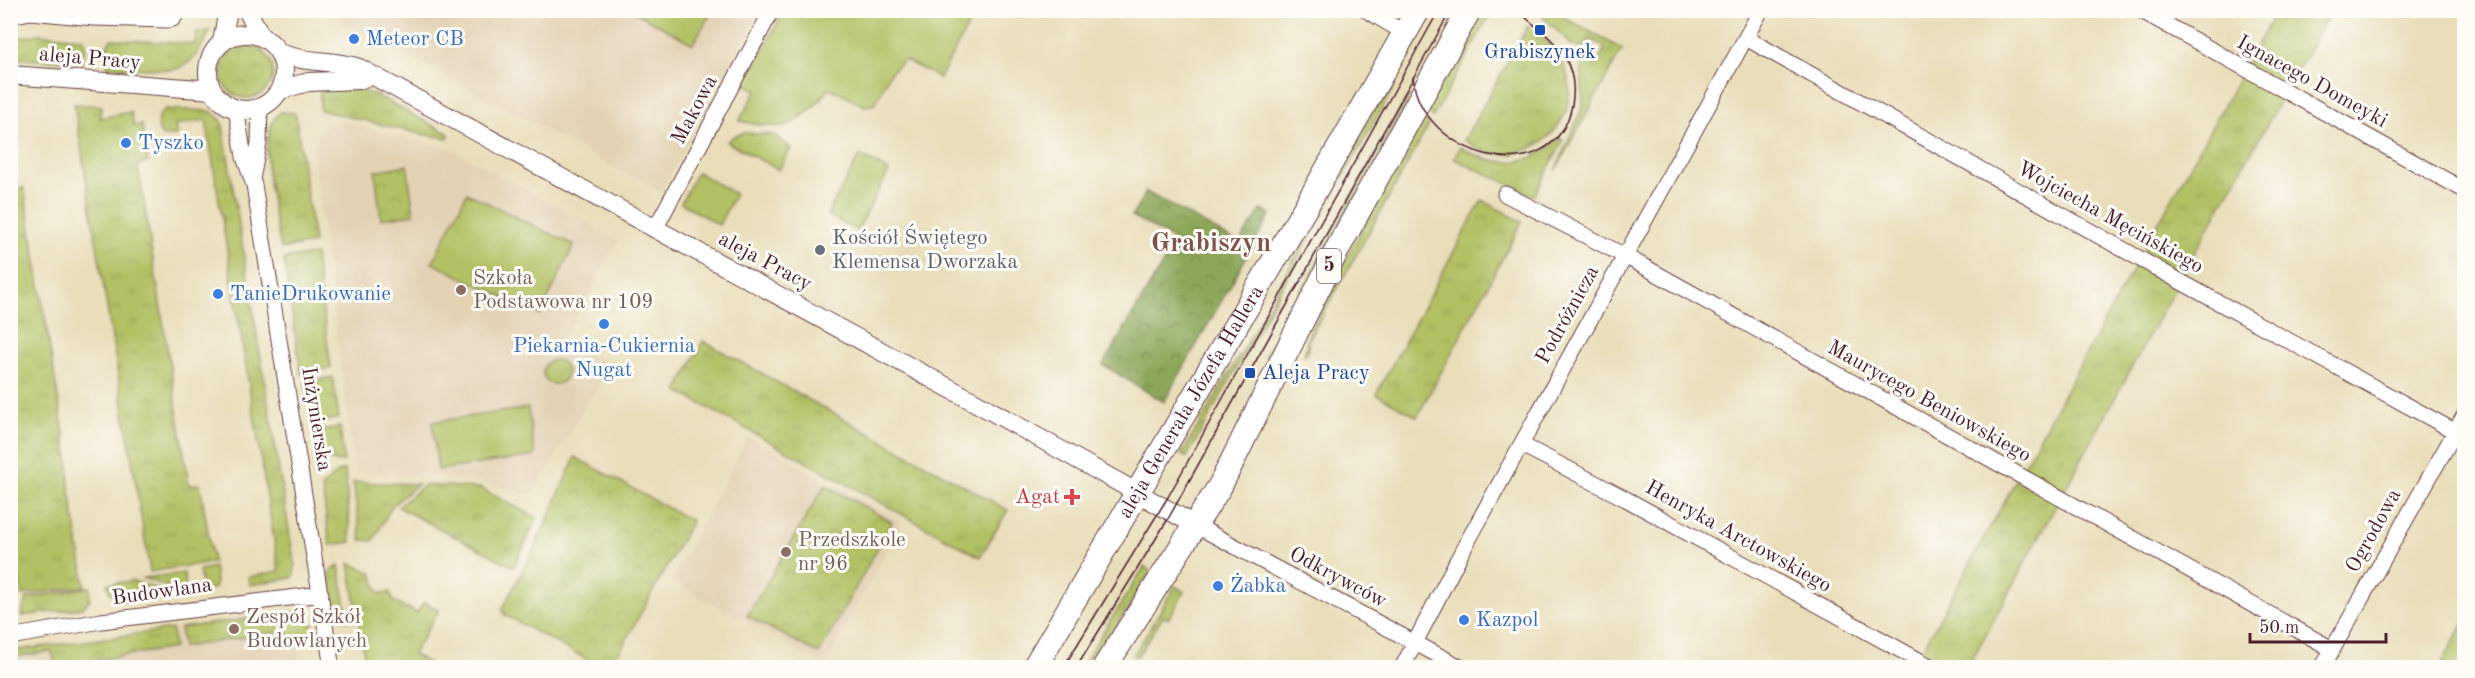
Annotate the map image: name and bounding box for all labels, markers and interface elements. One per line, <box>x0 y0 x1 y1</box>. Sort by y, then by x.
marker: Grabiszynek <box>1533 23 1547 37</box>
place label: Meteor CB <box>366 29 464 50</box>
marker: Meteor CB <box>347 32 361 46</box>
street label: Ignacego Domeyki <box>2233 32 2391 132</box>
place label: Grabiszynek <box>1484 42 1596 63</box>
street label: aleja Pracy <box>38 44 142 74</box>
street label: Makowa <box>668 72 722 148</box>
place label: Tyszko <box>138 133 204 154</box>
marker: Tyszko <box>119 136 133 150</box>
street label: Wojciecha Męcińskiego <box>2013 158 2207 278</box>
place label: Kościół Świętego Klemensa Dworzaka <box>832 223 1018 273</box>
street label: aleja Pracy <box>715 229 815 295</box>
district label: Grabiszyn <box>1151 230 1271 257</box>
marker: Kościół Świętego Klemensa Dworzaka <box>813 243 827 257</box>
road number: 5 <box>1317 249 1341 283</box>
street label: Podróżnicza <box>1532 262 1604 368</box>
place label: Szkoła Podstawowa nr 109 <box>473 268 654 313</box>
street label: aleja Generała Józefa Hallera <box>1114 282 1268 522</box>
marker: Szkoła Podstawowa nr 109 <box>454 283 468 297</box>
place label: TanieDrukowanie <box>230 284 391 305</box>
marker: TanieDrukowanie <box>211 287 225 301</box>
marker: Piekarnia-Cukiernia Nugat <box>597 317 611 331</box>
place label: Piekarnia-Cukiernia Nugat <box>513 336 695 381</box>
street label: Maurycego Beniowskiego <box>1824 337 2034 467</box>
place label: Aleja Pracy <box>1262 363 1370 384</box>
street label: Inżynierska <box>297 365 335 473</box>
marker: Aleja Pracy <box>1243 366 1257 380</box>
street label: Henryka Arctowskiego <box>1641 477 1835 597</box>
street label: Ogrodowa <box>2342 486 2406 576</box>
place label: Agat <box>1015 487 1060 508</box>
marker: Agat <box>1065 490 1079 504</box>
place label: Przedszkole nr 96 <box>798 530 906 575</box>
street label: Odkrywców <box>1286 544 1390 612</box>
marker: Przedszkole nr 96 <box>779 545 793 559</box>
place label: Żabka <box>1230 572 1286 597</box>
street label: Budowlana <box>111 575 213 609</box>
marker: Żabka <box>1211 579 1225 593</box>
scale bar <box>2250 606 2386 644</box>
place label: Zespół Szkół Budowlanych <box>246 607 367 652</box>
place label: Kazpol <box>1476 610 1539 631</box>
marker: Kazpol <box>1457 613 1471 627</box>
text: 50 m <box>2259 619 2299 637</box>
marker: Zespół Szkół Budowlanych <box>227 622 241 636</box>

